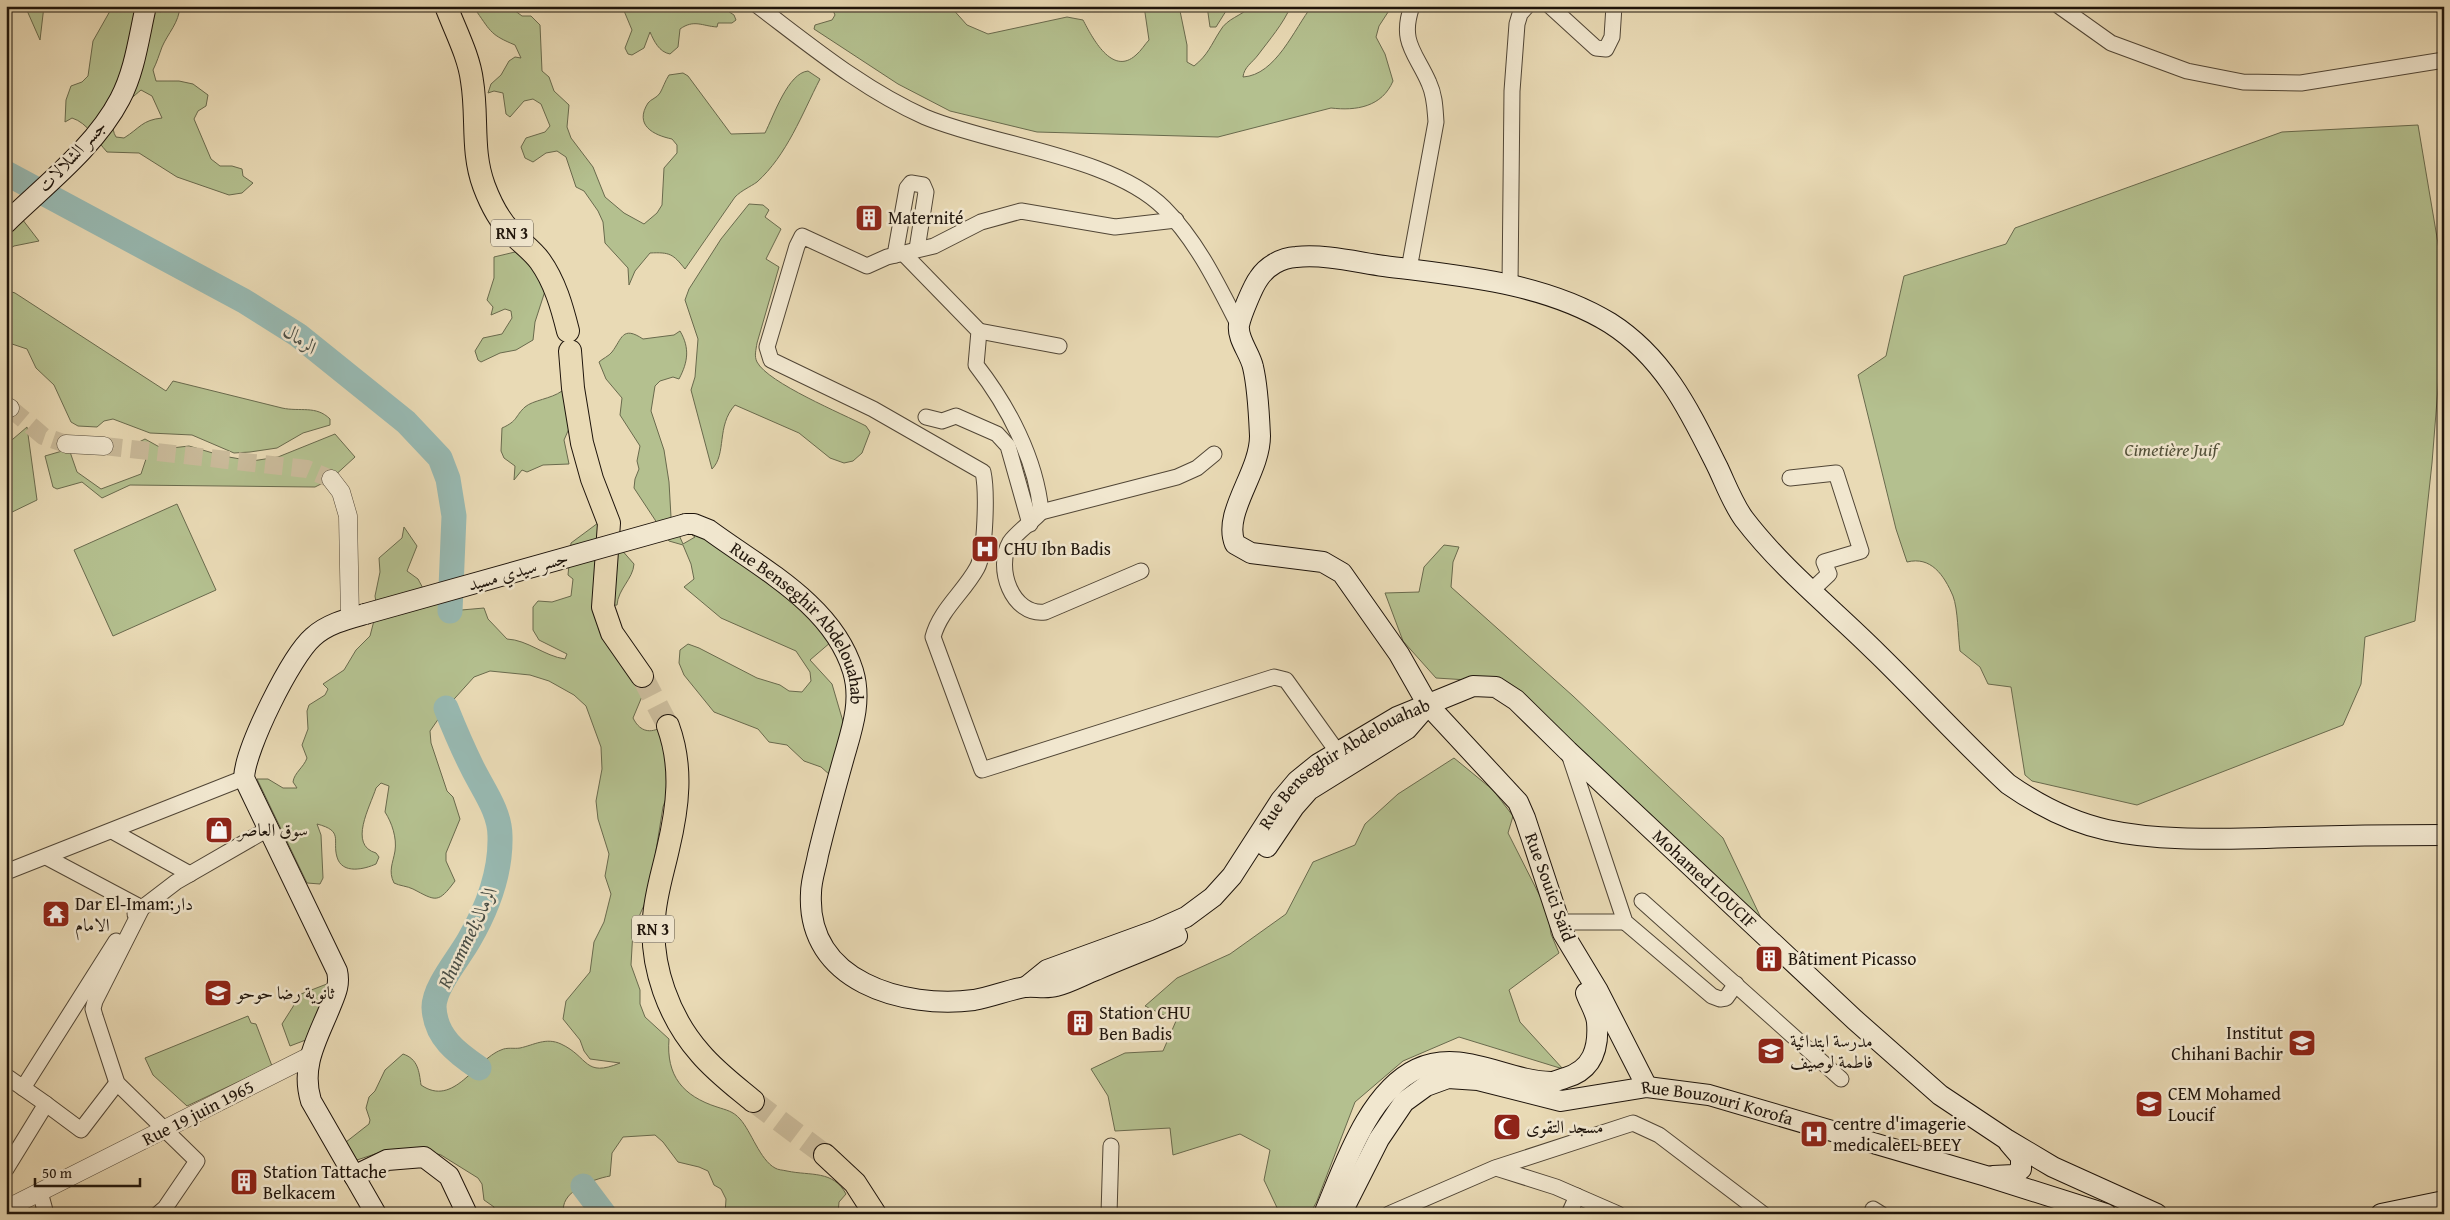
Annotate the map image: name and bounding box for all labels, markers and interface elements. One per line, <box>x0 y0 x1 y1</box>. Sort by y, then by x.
street label: جسر الشلالات <box>31 113 112 198</box>
building icon: Maternité <box>854 203 884 233</box>
place label: Maternité <box>888 204 963 231</box>
road number: RN 3 <box>491 220 533 247</box>
water label: الرمال <box>278 317 324 361</box>
park label: Cimetière Juif <box>2125 436 2221 463</box>
hospital icon: CHU Ibn Badis <box>970 534 1000 564</box>
street label: Rue Benseghir Abdelouahab <box>725 535 871 705</box>
place label: CHU Ibn Badis <box>1004 535 1111 562</box>
street label: جسر سيدي مسيد <box>464 543 572 600</box>
street label: Rue Benseghir Abdelouahab <box>1251 691 1434 835</box>
shop icon: سوق العاصر <box>204 815 234 845</box>
place label: سوق العاصر <box>236 816 308 843</box>
street label: Mohamed LOUCIF <box>1646 823 1764 935</box>
street label: Rue Souici Saïd <box>1518 829 1583 945</box>
water label: Rhummel;الرمال <box>430 881 504 994</box>
place label: Dar El-Imam;دار الامام <box>75 890 193 941</box>
temple icon: Dar El-Imam;دار الامام <box>41 899 71 929</box>
road number: RN 3 <box>632 916 674 942</box>
building icon: Bâtiment Picasso <box>1754 944 1784 974</box>
place label: Bâtiment Picasso <box>1788 945 1916 972</box>
school or university icon: ثانوية رضا حوحو <box>203 978 233 1008</box>
place label: ثانوية رضا حوحو <box>235 979 335 1006</box>
place label: Station CHU Ben Badis <box>1099 999 1191 1047</box>
building icon: Station CHU Ben Badis <box>1065 1008 1095 1038</box>
place label: Institut Chihani Bachir <box>2171 1019 2284 1067</box>
place label: مدرسة ابتدائية فاطمة لوصيف <box>1790 1027 1873 1075</box>
school or university icon: Institut Chihani Bachir <box>2287 1028 2317 1058</box>
school or university icon: مدرسة ابتدائية فاطمة لوصيف <box>1756 1036 1786 1066</box>
street label: Rue Bouzouri Korofa <box>1639 1072 1797 1132</box>
street label: Rue 19 juin 1965 <box>137 1073 258 1152</box>
place label: CEM Mohamed Loucif <box>2168 1080 2281 1128</box>
school or university icon: CEM Mohamed Loucif <box>2134 1089 2164 1119</box>
place label: centre d'imagerie medicaleEL BEEY <box>1833 1110 1966 1158</box>
mosque icon: مسجد التقوى <box>1492 1112 1522 1142</box>
place label: مسجد التقوى <box>1526 1113 1604 1140</box>
hospital icon: centre d'imagerie medicaleEL BEEY <box>1799 1119 1829 1149</box>
scale bar <box>35 1155 140 1187</box>
place label: Station Tattache Belkacem <box>263 1158 387 1206</box>
text: 50 m <box>42 1162 73 1183</box>
building icon: Station Tattache Belkacem <box>229 1167 259 1197</box>

